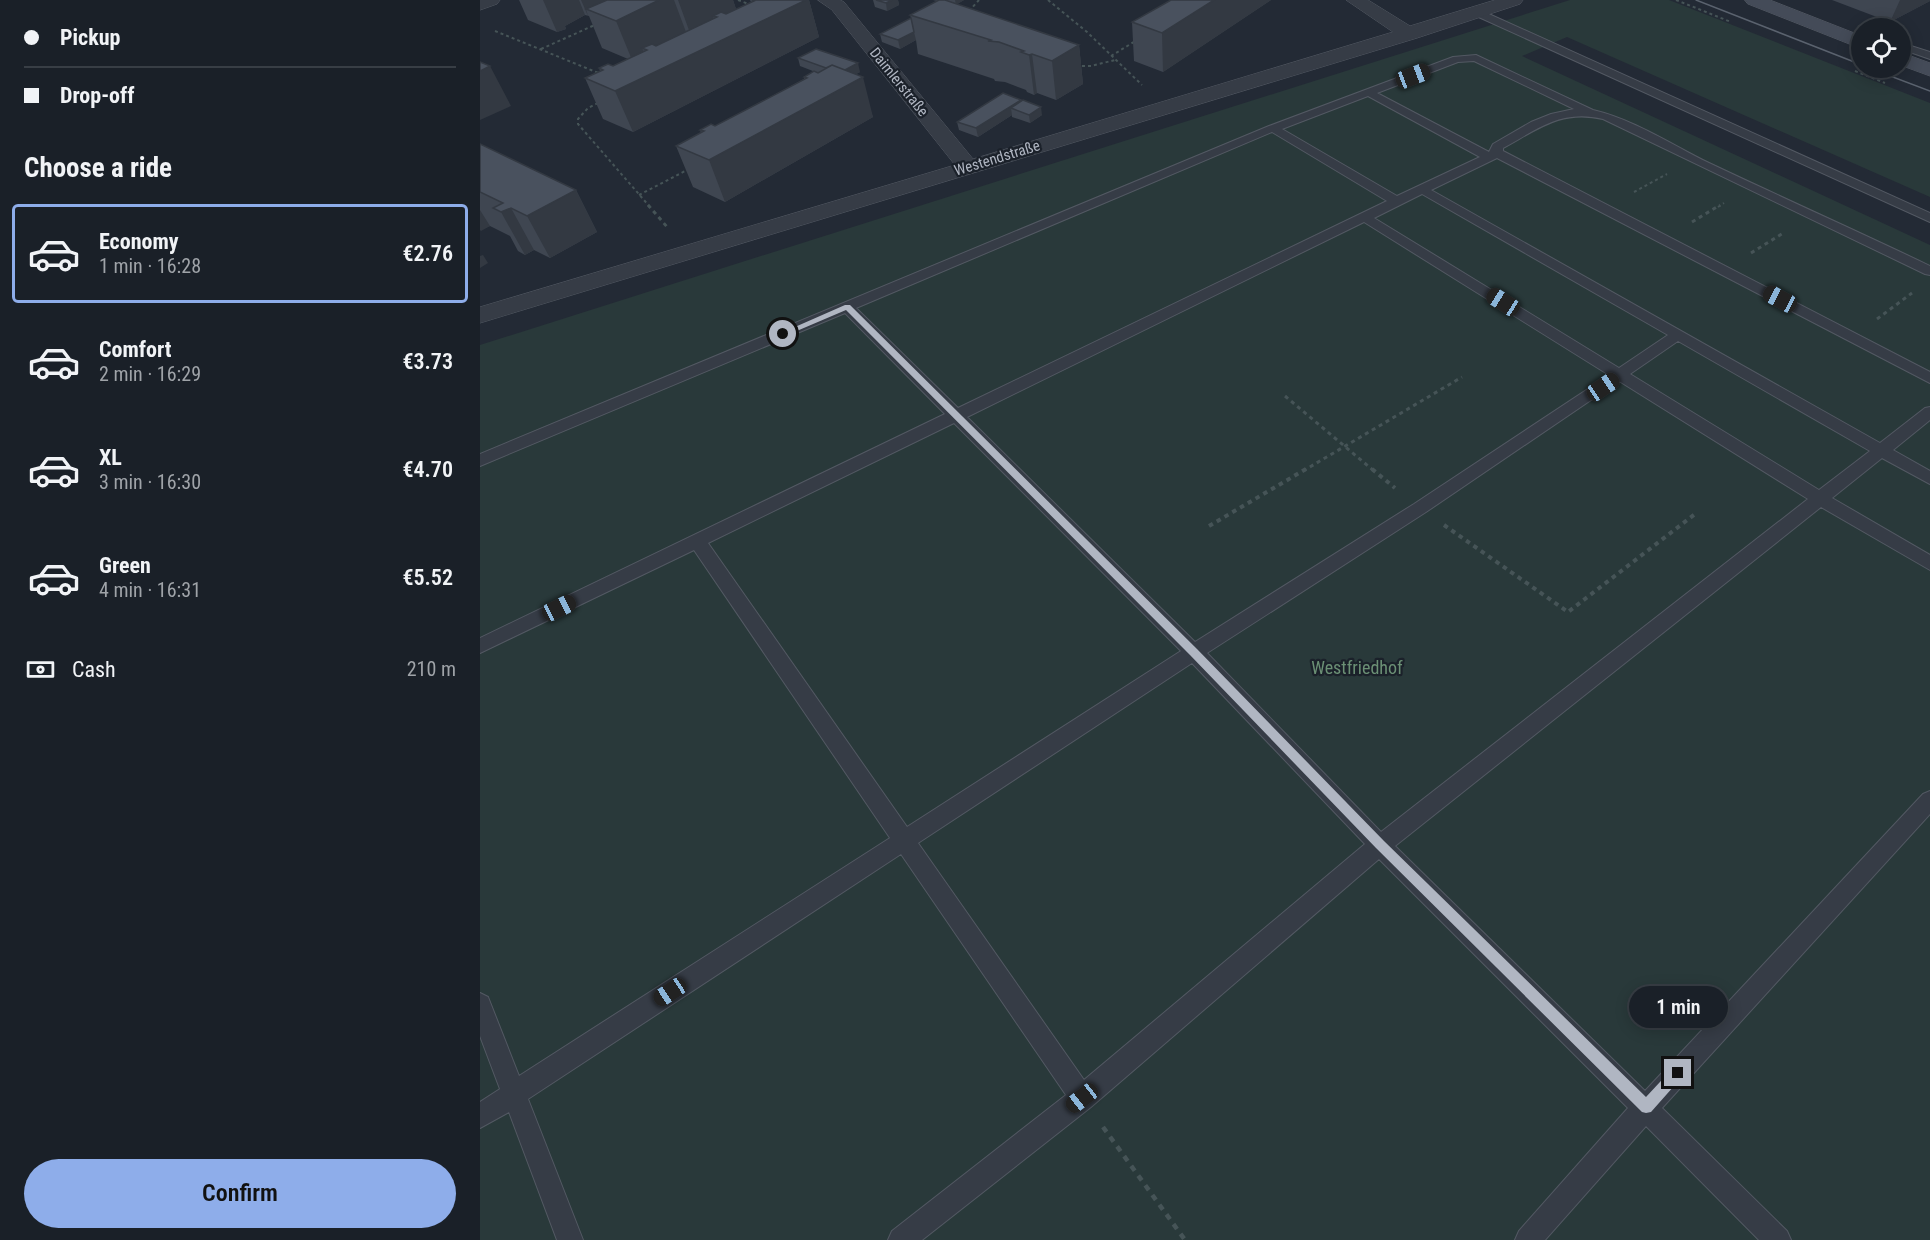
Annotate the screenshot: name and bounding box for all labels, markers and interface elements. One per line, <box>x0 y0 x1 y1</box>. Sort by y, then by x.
map controls <box>1851 18 1911 78</box>
button: locate <box>1851 18 1911 78</box>
text: Pickup <box>60 25 120 50</box>
street label: Daimlerstraße <box>866 44 932 120</box>
car <box>1393 61 1433 91</box>
text: Drop-off <box>60 83 134 108</box>
street label: Westendstraße <box>952 136 1042 180</box>
text: Choose a ride <box>24 152 172 184</box>
icon: car <box>27 227 81 281</box>
text: Economy <box>99 229 179 254</box>
text: €2.76 <box>402 241 453 266</box>
text: 1 min · 16:28 <box>99 254 201 278</box>
car <box>1760 283 1800 315</box>
car <box>1483 285 1523 319</box>
route start <box>769 320 796 347</box>
icon: car <box>27 335 81 389</box>
text: Comfort <box>99 337 172 362</box>
text: €3.73 <box>402 349 453 374</box>
text: 2 min · 16:29 <box>99 362 201 386</box>
car <box>1583 369 1623 405</box>
icon: car <box>27 443 81 497</box>
text: XL <box>99 445 122 470</box>
text: €4.70 <box>402 457 453 482</box>
text: 3 min · 16:30 <box>99 470 201 494</box>
icon: car <box>27 551 81 605</box>
text: Green <box>99 553 151 578</box>
text: €5.52 <box>402 565 453 590</box>
text: 4 min · 16:31 <box>99 578 201 602</box>
car <box>539 592 579 624</box>
icon: cash <box>24 653 57 686</box>
text: Cash <box>72 657 116 682</box>
text: 210 m <box>407 657 456 681</box>
park label: Westfriedhof <box>1311 657 1403 678</box>
car <box>650 975 690 1009</box>
callout: 1 min <box>1628 986 1728 1028</box>
text: 1 min <box>1656 995 1701 1019</box>
route end <box>1664 1059 1691 1086</box>
car <box>1062 1080 1102 1116</box>
button: Confirm <box>24 1159 456 1228</box>

